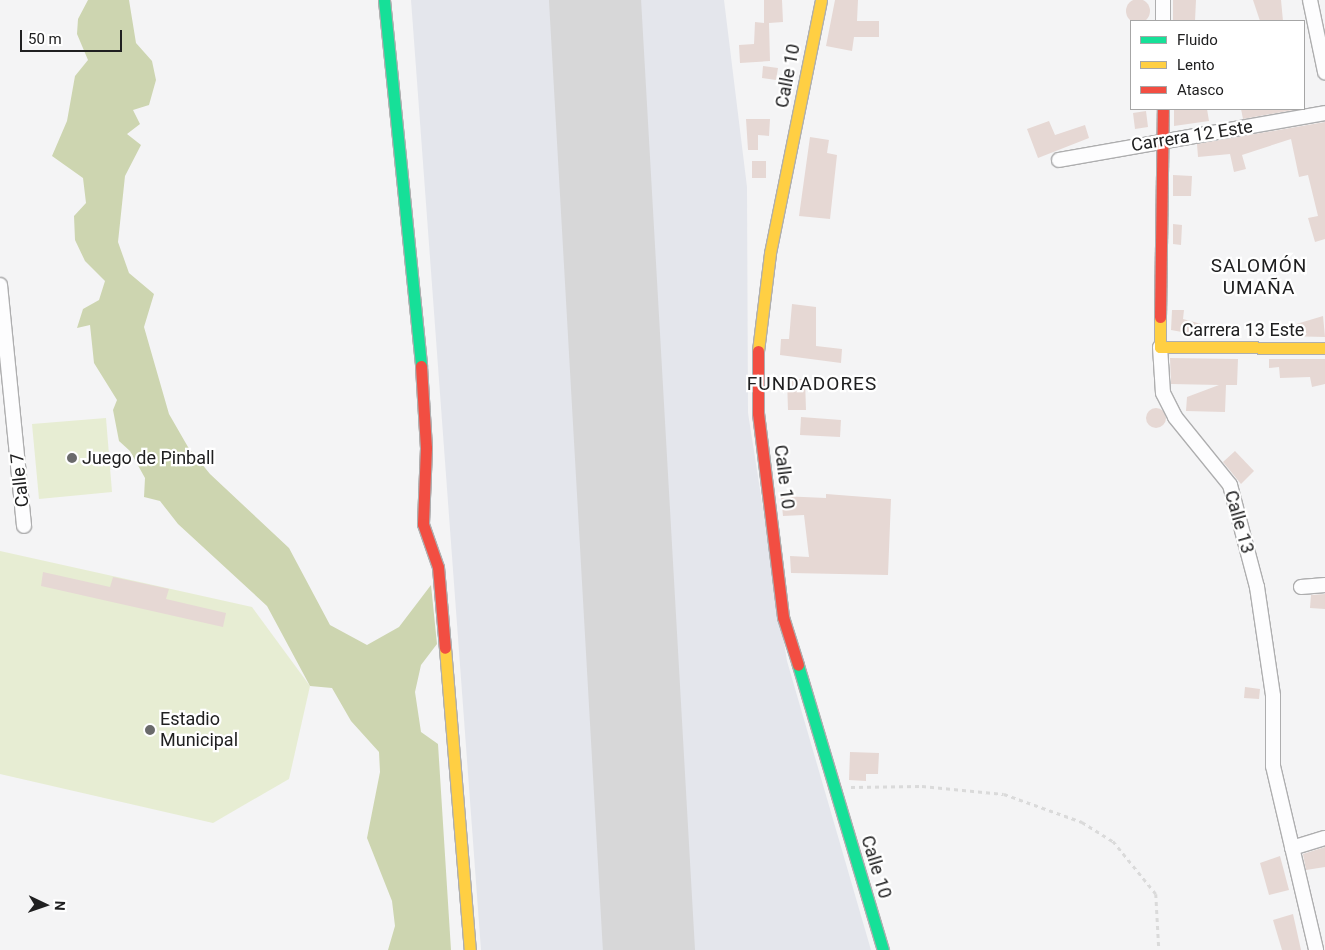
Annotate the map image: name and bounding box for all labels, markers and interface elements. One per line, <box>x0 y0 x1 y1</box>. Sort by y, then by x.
scale bar <box>22 20 125 52</box>
legend <box>1130 20 1305 110</box>
text: 50 m <box>28 30 62 48</box>
text: Fluido <box>1177 31 1218 49</box>
street label: Calle 10 <box>771 42 805 110</box>
text: Lento <box>1177 56 1215 74</box>
text: Atasco <box>1177 81 1224 99</box>
street label: Carrera 12 Este <box>1130 116 1254 156</box>
district label: SALOMÓN UMAÑA <box>1210 255 1308 299</box>
street label: Carrera 13 Este <box>1182 319 1304 341</box>
district label: FUNDADORES <box>746 373 878 395</box>
street label: Calle 10 <box>769 444 799 510</box>
place label: Juego de Pinball <box>82 447 215 469</box>
street label: Calle 7 <box>6 452 34 508</box>
marker: Juego de Pinball <box>66 452 78 464</box>
street label: Calle 13 <box>1220 488 1258 556</box>
place label: Estadio Municipal <box>160 709 238 752</box>
marker: Estadio Municipal <box>144 724 156 736</box>
street label: Calle 10 <box>856 833 896 901</box>
north arrow <box>20 880 70 930</box>
text: N <box>52 900 68 911</box>

